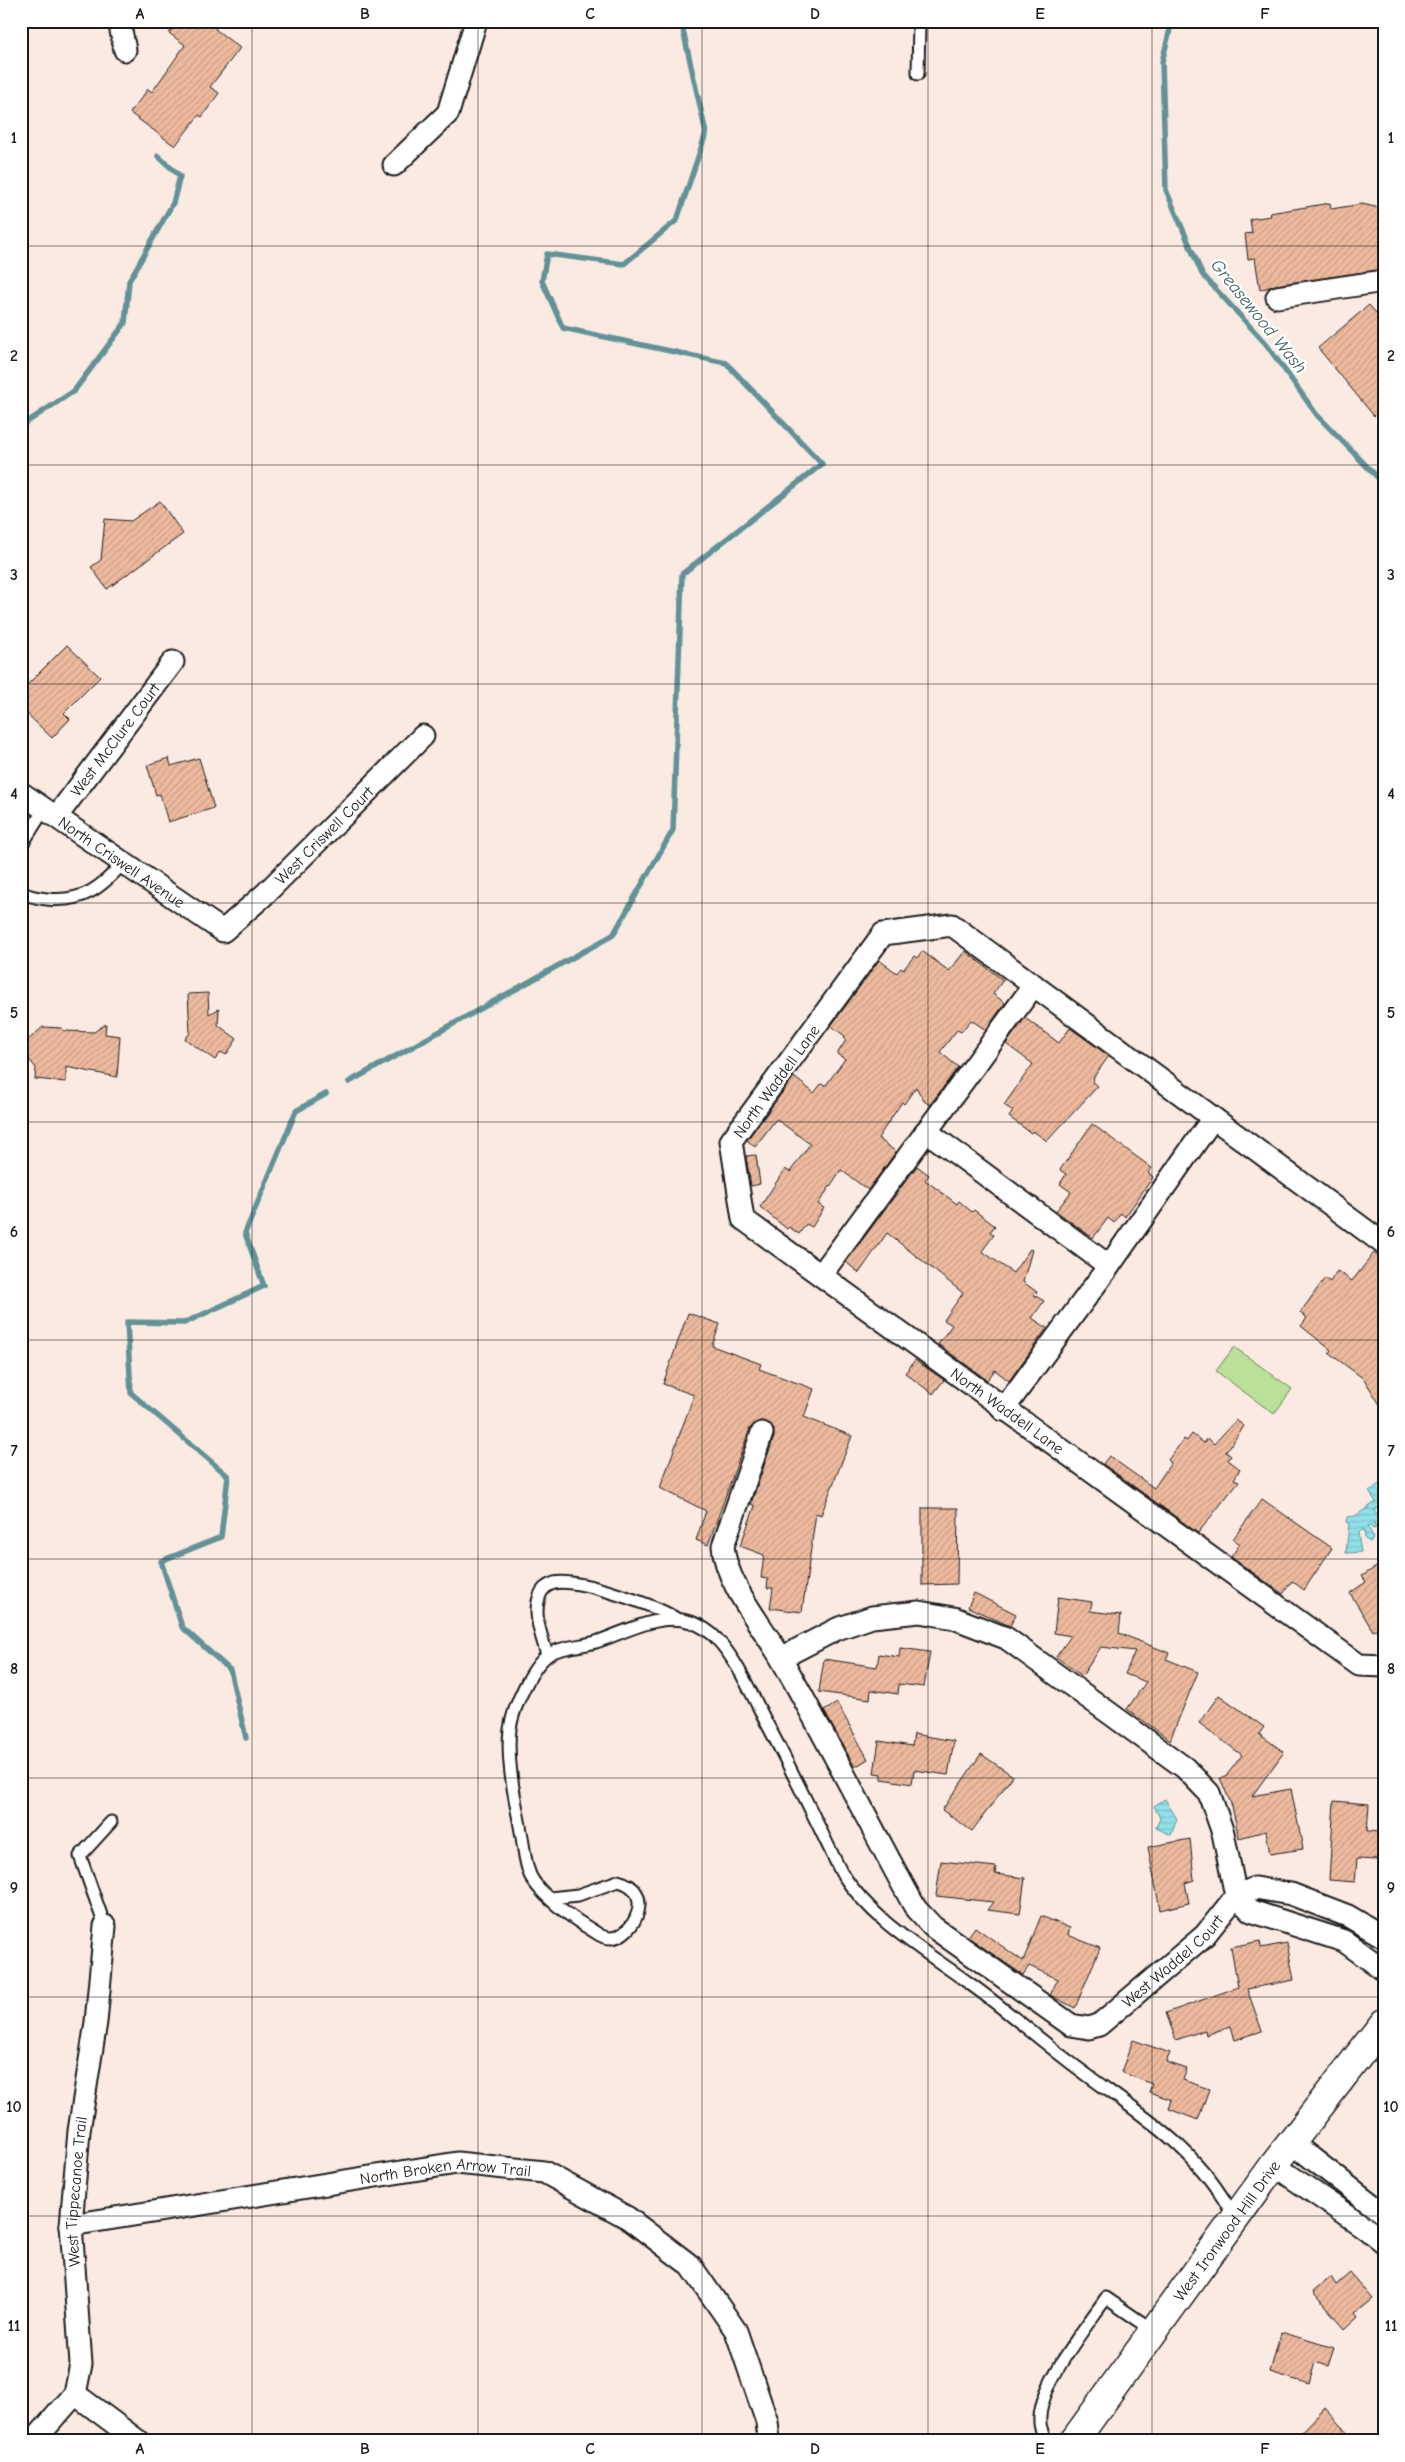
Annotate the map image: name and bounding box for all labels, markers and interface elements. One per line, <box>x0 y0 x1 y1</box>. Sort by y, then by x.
text: A <box>136 5 145 23</box>
text: B <box>360 5 370 23</box>
text: C <box>585 5 595 23</box>
text: D <box>810 5 820 23</box>
text: E <box>1035 5 1045 23</box>
text: F <box>1260 5 1270 23</box>
text: 1 <box>11 129 17 147</box>
text: 1 <box>1388 129 1394 147</box>
water label: Greasewood Wash <box>1206 255 1311 378</box>
text: 2 <box>10 347 18 365</box>
text: 2 <box>1387 347 1395 365</box>
text: 3 <box>10 566 18 584</box>
text: 3 <box>1387 566 1395 584</box>
street label: West McClure Court <box>67 679 164 800</box>
street label: West Criswell Court <box>272 783 378 888</box>
text: 4 <box>10 785 18 803</box>
text: 4 <box>1387 785 1395 803</box>
street label: North Criswell Avenue <box>55 813 188 912</box>
text: 5 <box>10 1004 18 1022</box>
text: 5 <box>1387 1004 1395 1022</box>
street label: North Waddell Lane <box>730 1022 824 1142</box>
text: 6 <box>10 1223 18 1241</box>
text: 6 <box>1387 1223 1395 1241</box>
street label: North Waddell Lane <box>947 1364 1067 1458</box>
text: 7 <box>10 1442 18 1460</box>
text: 7 <box>1387 1442 1395 1460</box>
text: 8 <box>10 1660 18 1678</box>
text: 8 <box>1387 1660 1395 1678</box>
text: 9 <box>10 1879 18 1897</box>
text: 9 <box>1387 1879 1395 1897</box>
street label: West Waddel Court <box>1119 1911 1228 2012</box>
text: 10 <box>6 2098 22 2116</box>
text: 10 <box>1383 2098 1399 2116</box>
street label: West Tippecanoe Trail <box>63 2115 91 2267</box>
street label: North Broken Arrow Trail <box>359 2155 532 2188</box>
street label: West Ironwood Hill Drive <box>1170 2157 1284 2305</box>
text: 11 <box>8 2317 20 2335</box>
text: 11 <box>1385 2317 1397 2335</box>
text: A <box>136 2440 145 2458</box>
text: B <box>360 2440 370 2458</box>
text: C <box>585 2440 595 2458</box>
text: D <box>810 2440 820 2458</box>
text: E <box>1035 2440 1045 2458</box>
text: F <box>1260 2440 1270 2458</box>

